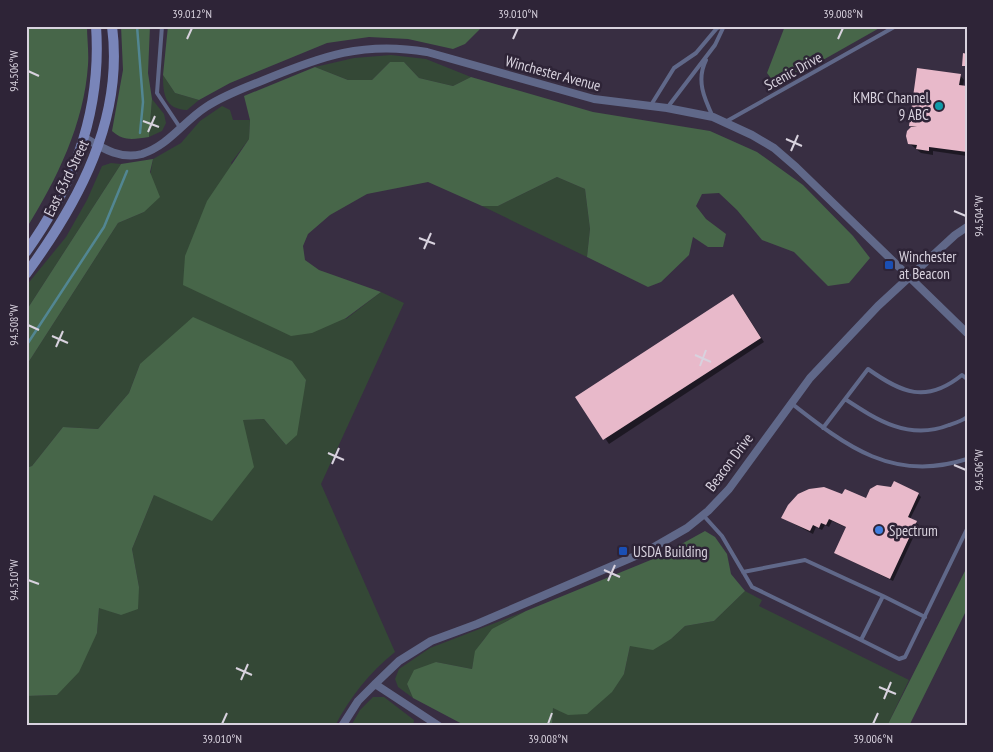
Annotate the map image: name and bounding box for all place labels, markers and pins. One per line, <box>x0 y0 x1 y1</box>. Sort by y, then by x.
place label: KMBC Channel 9 ABC <box>853 88 929 124</box>
marker: KMBC Channel 9 ABC <box>933 100 945 112</box>
place label: Winchester at Beacon <box>899 247 957 283</box>
marker: Winchester at Beacon <box>883 259 895 271</box>
place label: Spectrum <box>889 521 938 540</box>
marker: Spectrum <box>873 524 885 536</box>
place label: USDA Building <box>633 542 708 561</box>
marker: USDA Building <box>617 545 629 557</box>

